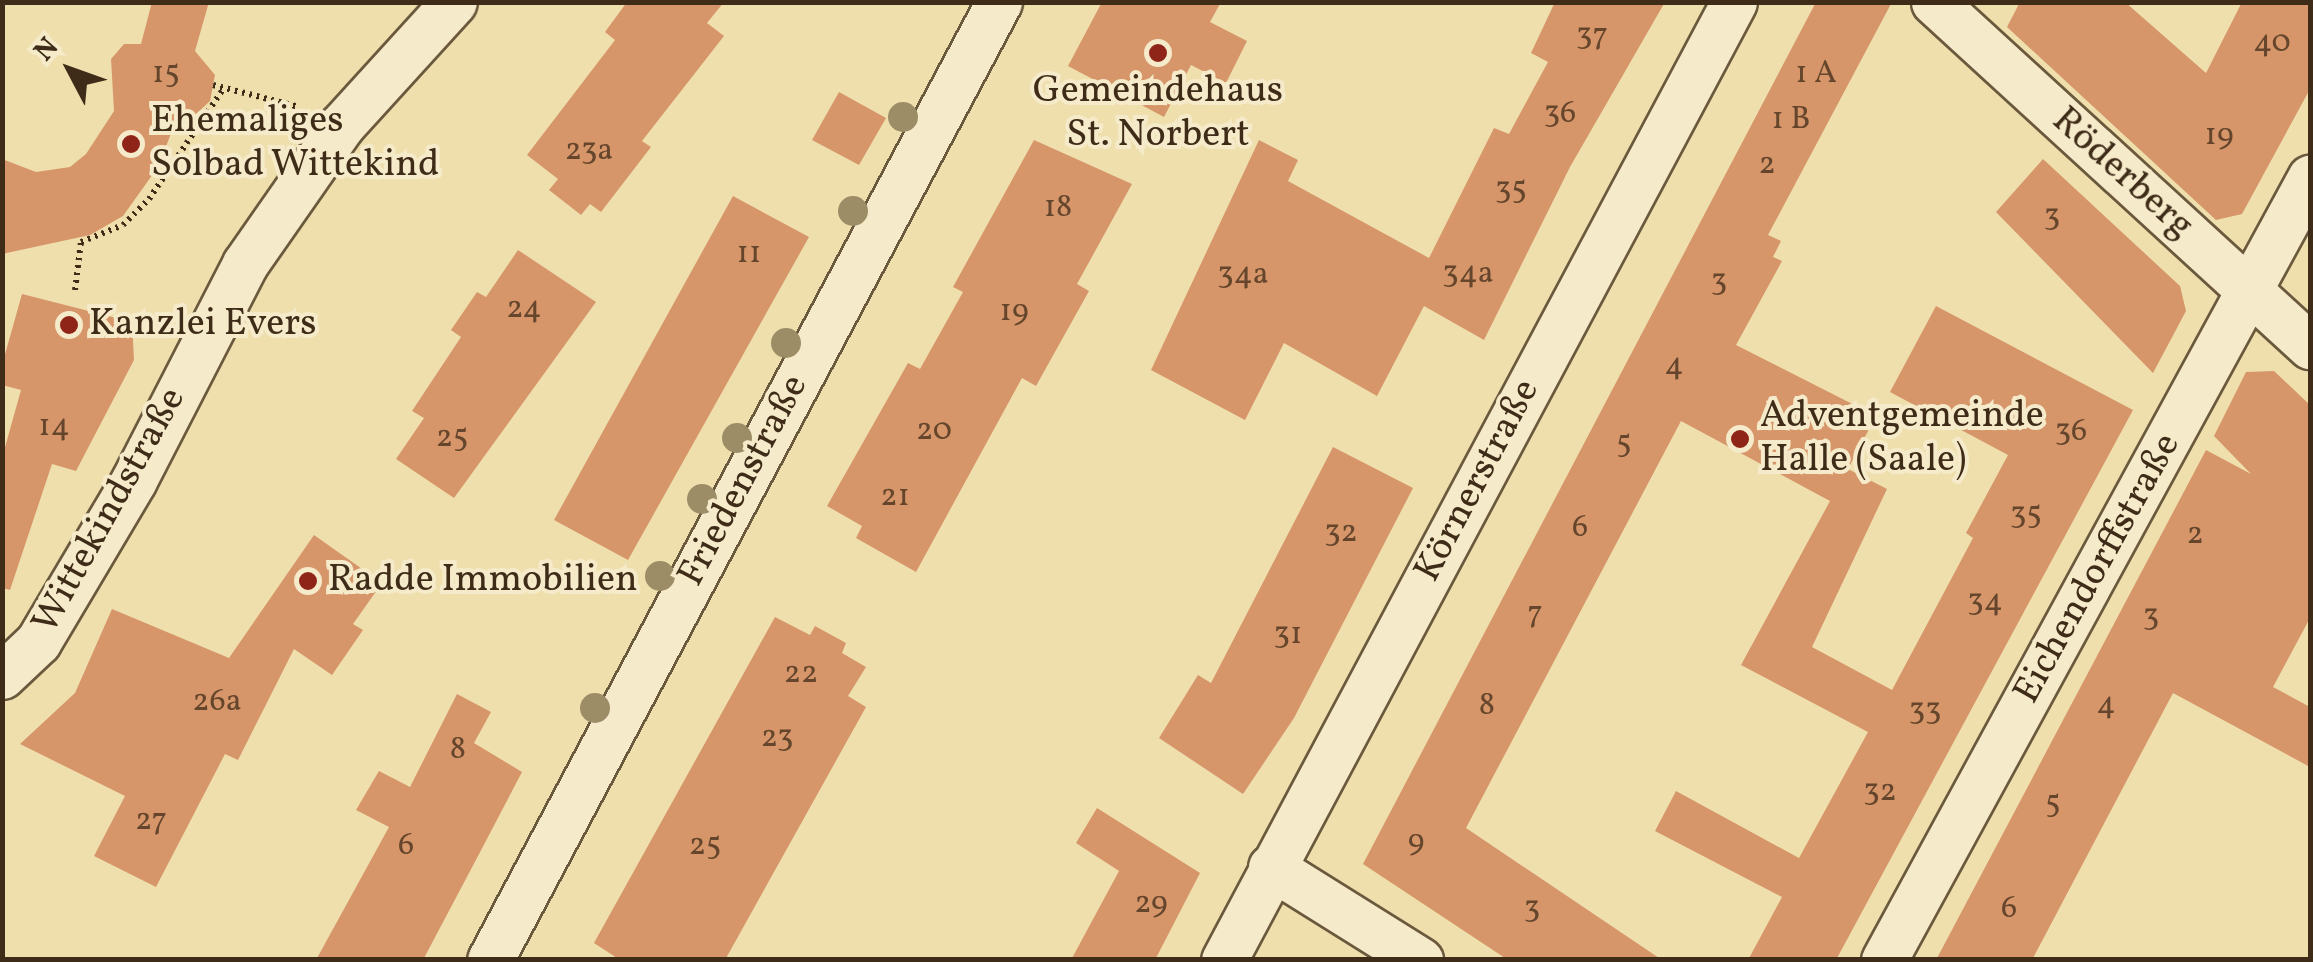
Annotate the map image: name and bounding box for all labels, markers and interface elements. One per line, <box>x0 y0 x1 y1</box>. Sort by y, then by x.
house number: 37 <box>1576 17 1608 55</box>
north arrow <box>20 20 120 120</box>
house number: 40 <box>2253 24 2291 62</box>
text: N <box>26 30 68 70</box>
marker: Gemeindehaus St. Norbert <box>1147 42 1169 64</box>
house number: 15 <box>152 55 180 93</box>
house number: 1 A <box>1795 55 1837 93</box>
place label: Gemeindehaus St. Norbert <box>1033 69 1283 158</box>
house number: 36 <box>1544 95 1576 133</box>
place label: Ehemaliges Solbad Wittekind <box>151 99 441 188</box>
street label: Röderberg <box>2042 99 2202 249</box>
house number: 1 B <box>1772 101 1810 139</box>
house number: 19 <box>2204 117 2234 155</box>
house number: 23a <box>565 132 613 170</box>
marker: Ehemaliges Solbad Wittekind <box>120 133 142 155</box>
house number: 2 <box>1758 146 1776 184</box>
house number: 35 <box>1495 171 1527 209</box>
house number: 18 <box>1044 189 1072 227</box>
house number: 3 <box>2044 198 2060 236</box>
house number: 11 <box>737 235 761 273</box>
house number: 34a <box>1442 255 1494 293</box>
house number: 34a <box>1217 256 1269 294</box>
house number: 3 <box>1711 263 1727 301</box>
house number: 24 <box>506 290 542 328</box>
house number: 19 <box>999 293 1029 331</box>
place label: Kanzlei Evers <box>89 302 317 348</box>
marker: Kanzlei Evers <box>58 314 80 336</box>
house number: 4 <box>1664 347 1684 385</box>
street label: Friedenstraße <box>669 367 819 595</box>
street label: Körnerstraße <box>1406 372 1550 590</box>
street label: Wittekindstraße <box>24 380 196 642</box>
place label: Adventgemeinde Halle (Saale) <box>1760 394 2044 484</box>
house number: 14 <box>38 408 70 446</box>
house number: 20 <box>916 412 952 450</box>
house number: 36 <box>2055 413 2087 451</box>
house number: 25 <box>436 419 468 457</box>
house number: 5 <box>1616 425 1632 463</box>
street label: Eichendorffstraße <box>2005 426 2191 712</box>
marker: Adventgemeinde Halle (Saale) <box>1729 428 1751 450</box>
house number: 21 <box>880 478 910 516</box>
house number: 35 <box>2010 496 2042 534</box>
house number: 6 <box>1572 509 1588 547</box>
house number: 32 <box>1324 514 1358 552</box>
house number: 2 <box>2186 516 2204 554</box>
place label: Radde Immobilien <box>328 558 638 604</box>
marker: Radde Immobilien <box>297 570 319 592</box>
house number: 34 <box>1967 583 2003 621</box>
house number: 7 <box>1527 595 1543 633</box>
house number: 3 <box>2143 598 2159 636</box>
house number: 31 <box>1274 616 1302 654</box>
house number: 22 <box>784 655 818 693</box>
house number: 26a <box>192 683 242 721</box>
house number: 4 <box>2096 686 2116 724</box>
house number: 8 <box>1479 687 1495 725</box>
house number: 33 <box>1909 692 1941 730</box>
house number: 23 <box>761 719 793 757</box>
house number: 8 <box>450 731 466 769</box>
house number: 32 <box>1863 773 1897 811</box>
house number: 5 <box>2045 785 2061 823</box>
house number: 27 <box>135 802 167 840</box>
house number: 9 <box>1408 823 1424 861</box>
house number: 6 <box>398 827 414 865</box>
house number: 25 <box>689 827 721 865</box>
house number: 29 <box>1134 885 1168 923</box>
house number: 3 <box>1524 890 1540 928</box>
house number: 6 <box>2001 890 2017 928</box>

